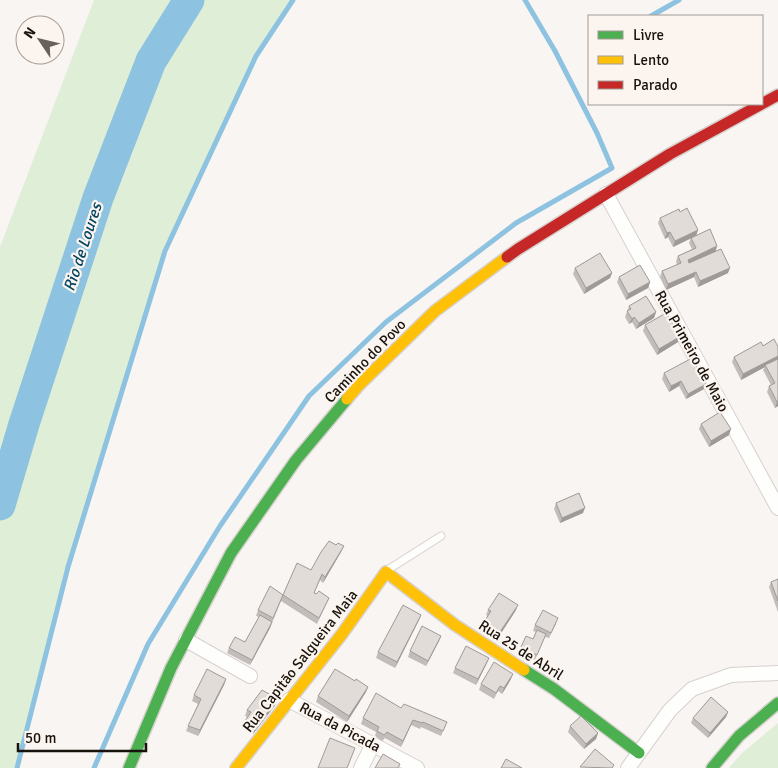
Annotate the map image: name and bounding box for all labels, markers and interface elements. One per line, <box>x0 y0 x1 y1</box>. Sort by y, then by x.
north arrow <box>15 15 65 65</box>
legend <box>588 15 763 105</box>
text: N <box>20 24 40 42</box>
text: Livre <box>633 26 664 44</box>
text: Lento <box>633 51 669 69</box>
text: Parado <box>633 76 678 94</box>
water label: Rio de Loures <box>59 199 107 294</box>
street label: Rua Primeiro de Maio <box>651 287 733 415</box>
street label: Caminho do Povo <box>321 315 410 407</box>
street label: Rua Capitāo Salgueira Maia <box>239 586 361 736</box>
street label: Rua 25 de Abril <box>475 616 567 684</box>
street label: Rua da Picada <box>296 698 384 756</box>
scale bar <box>18 720 145 752</box>
text: 50 m <box>25 729 56 747</box>

